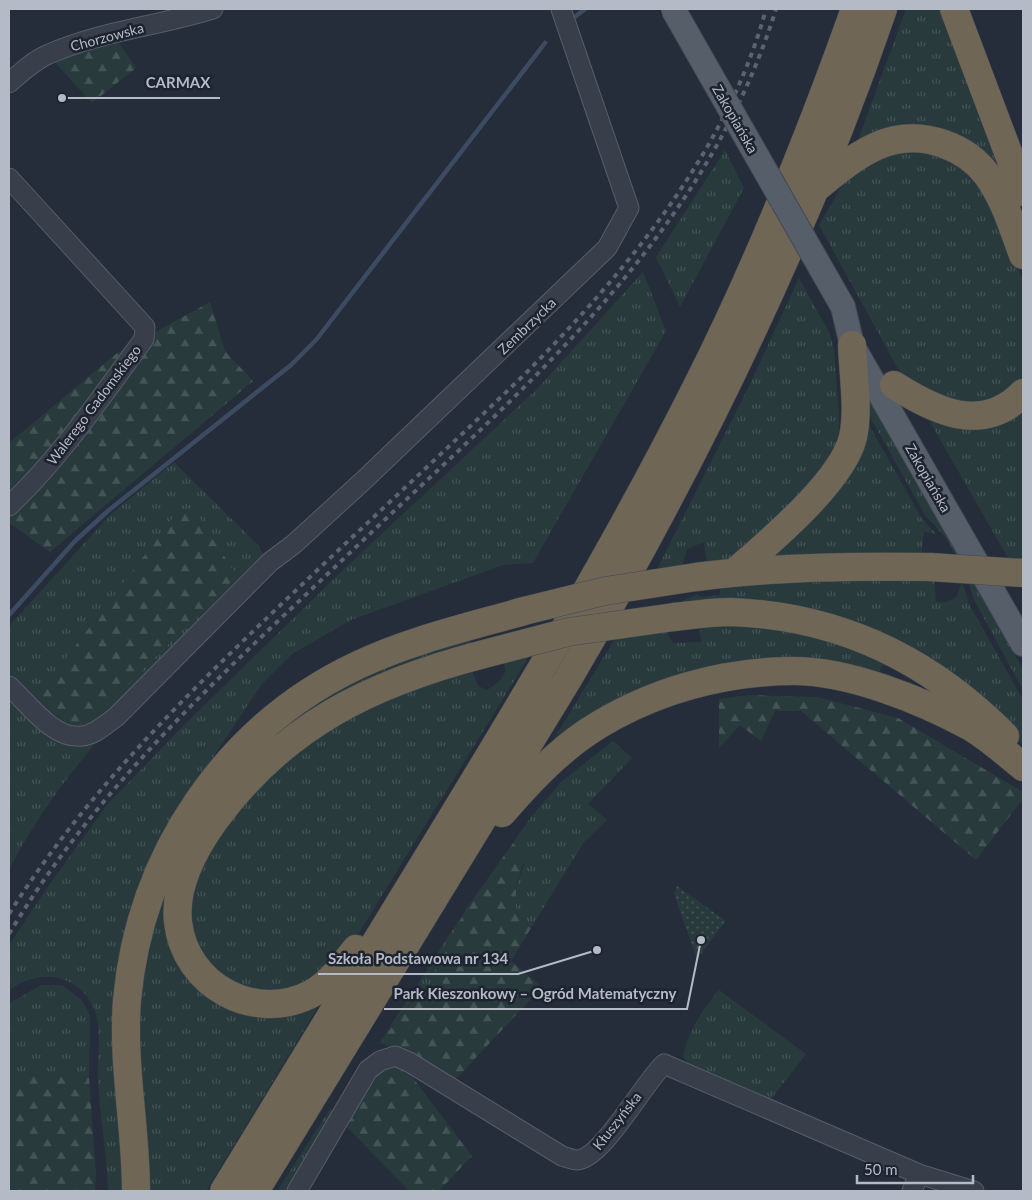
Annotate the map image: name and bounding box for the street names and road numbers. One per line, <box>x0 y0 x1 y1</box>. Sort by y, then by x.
street label: Chorzowska <box>68 19 145 54</box>
street label: Zakopiańska <box>709 82 762 156</box>
street label: Zembrzycka <box>494 294 559 357</box>
street label: Walerego Gadomskiego <box>43 341 144 468</box>
street label: Zakopiańska <box>902 441 955 515</box>
street label: Kłuszyńska <box>589 1088 645 1153</box>

